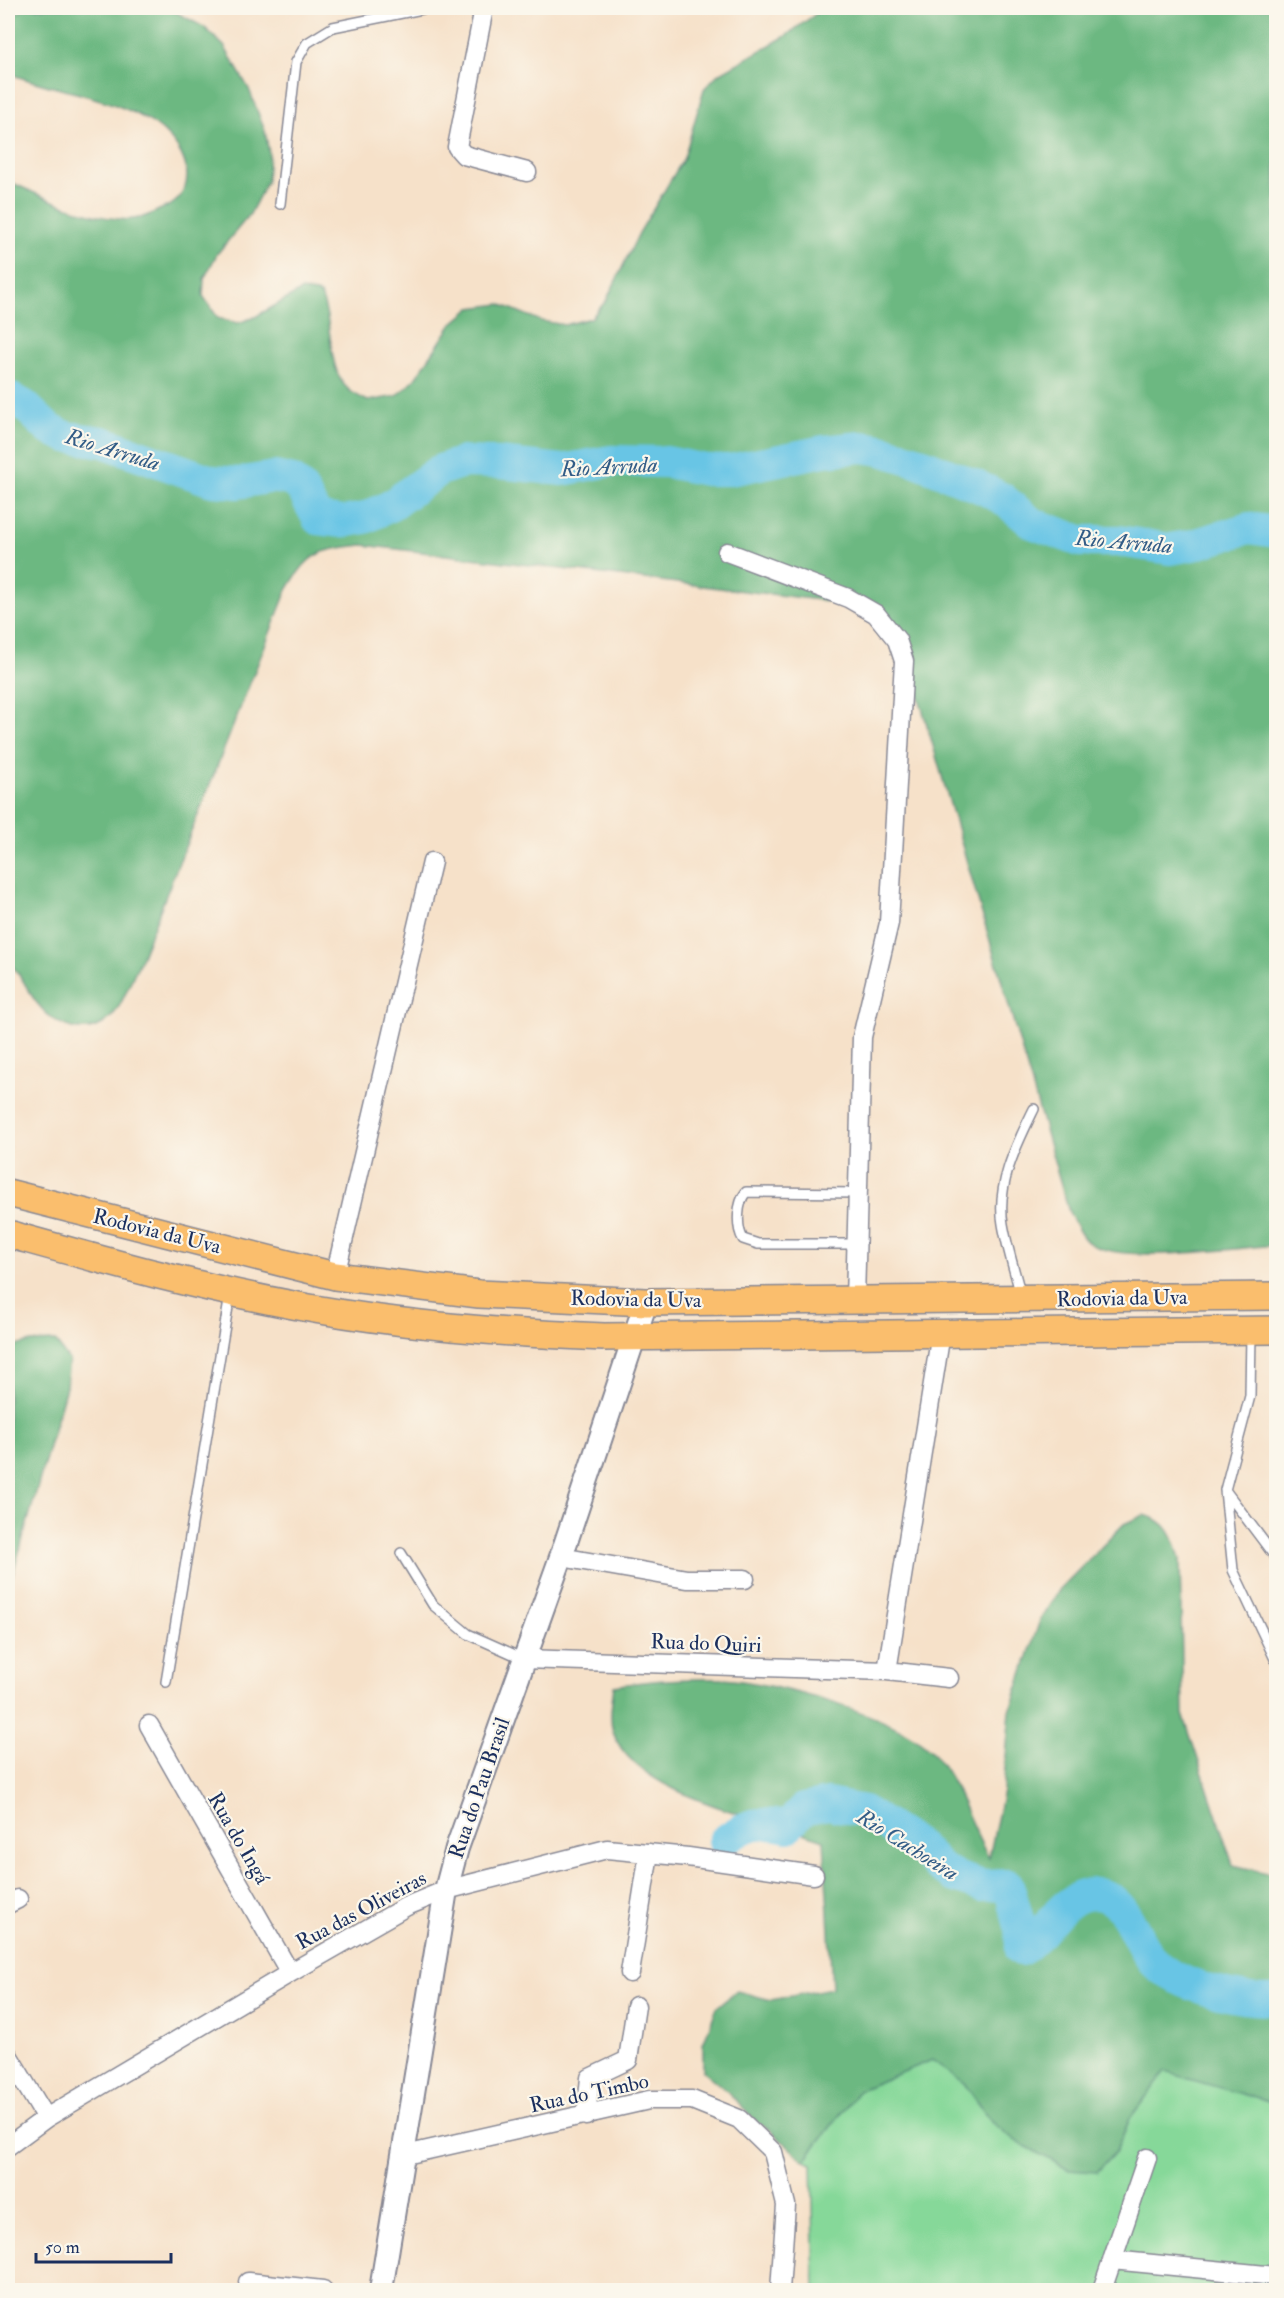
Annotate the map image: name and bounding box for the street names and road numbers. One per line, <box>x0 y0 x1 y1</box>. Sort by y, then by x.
street label: Rodovia da Uva <box>90 1203 224 1261</box>
street label: Rodovia da Uva <box>1056 1284 1188 1313</box>
street label: Rodovia da Uva <box>570 1285 702 1314</box>
street label: Rua do Quiri <box>650 1628 762 1659</box>
street label: Rua do Pau Brasil <box>443 1713 516 1862</box>
street label: Rua do Ingá <box>201 1787 276 1889</box>
street label: Rua das Oliveiras <box>291 1865 431 1956</box>
street label: Rua do Timbo <box>527 2068 651 2119</box>

